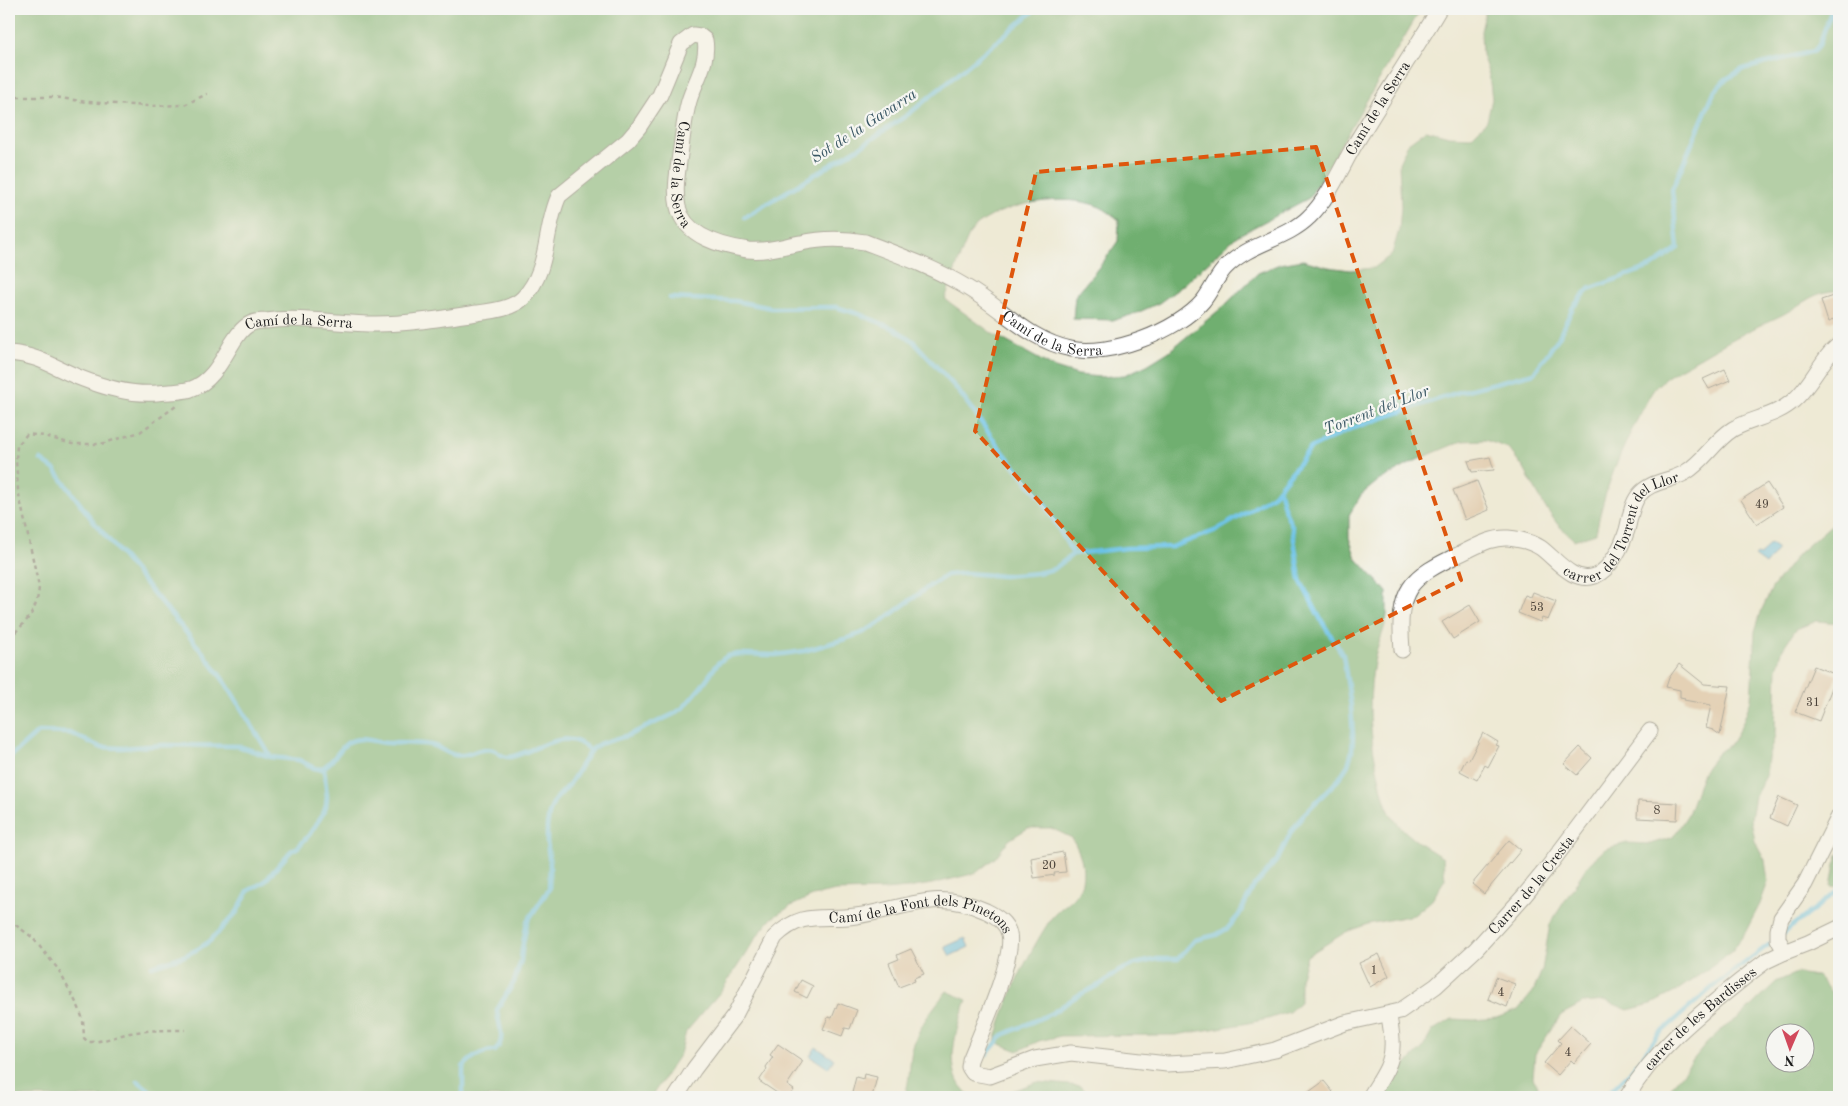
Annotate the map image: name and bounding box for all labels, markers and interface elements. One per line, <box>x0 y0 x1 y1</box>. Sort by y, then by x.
street label: Camí de la Serra <box>1344 59 1414 159</box>
water label: Sot de la Gavarra <box>808 86 920 167</box>
street label: Camí de la Serra <box>667 120 693 232</box>
street label: Camí de la Serra <box>999 309 1104 359</box>
street label: Camí de la Serra <box>243 313 354 334</box>
water label: Torrent del Llor <box>1322 383 1433 438</box>
street label: carrer del Torrent del Llor <box>1560 471 1681 587</box>
house number: 49 <box>1755 499 1769 511</box>
house number: 53 <box>1530 601 1544 614</box>
house number: 31 <box>1806 697 1820 709</box>
house number: 8 <box>1654 805 1661 817</box>
street label: Carrer de la Cresta <box>1487 833 1578 938</box>
house number: 20 <box>1042 860 1056 872</box>
street label: Camí de la Font dels Pinetons <box>829 894 1014 936</box>
house number: 1 <box>1371 965 1377 977</box>
street label: carrer de les Bardisses <box>1642 965 1760 1074</box>
house number: 4 <box>1498 987 1505 999</box>
north arrow <box>1766 1024 1816 1074</box>
house number: 4 <box>1565 1047 1572 1059</box>
text: N <box>1784 1053 1795 1067</box>

